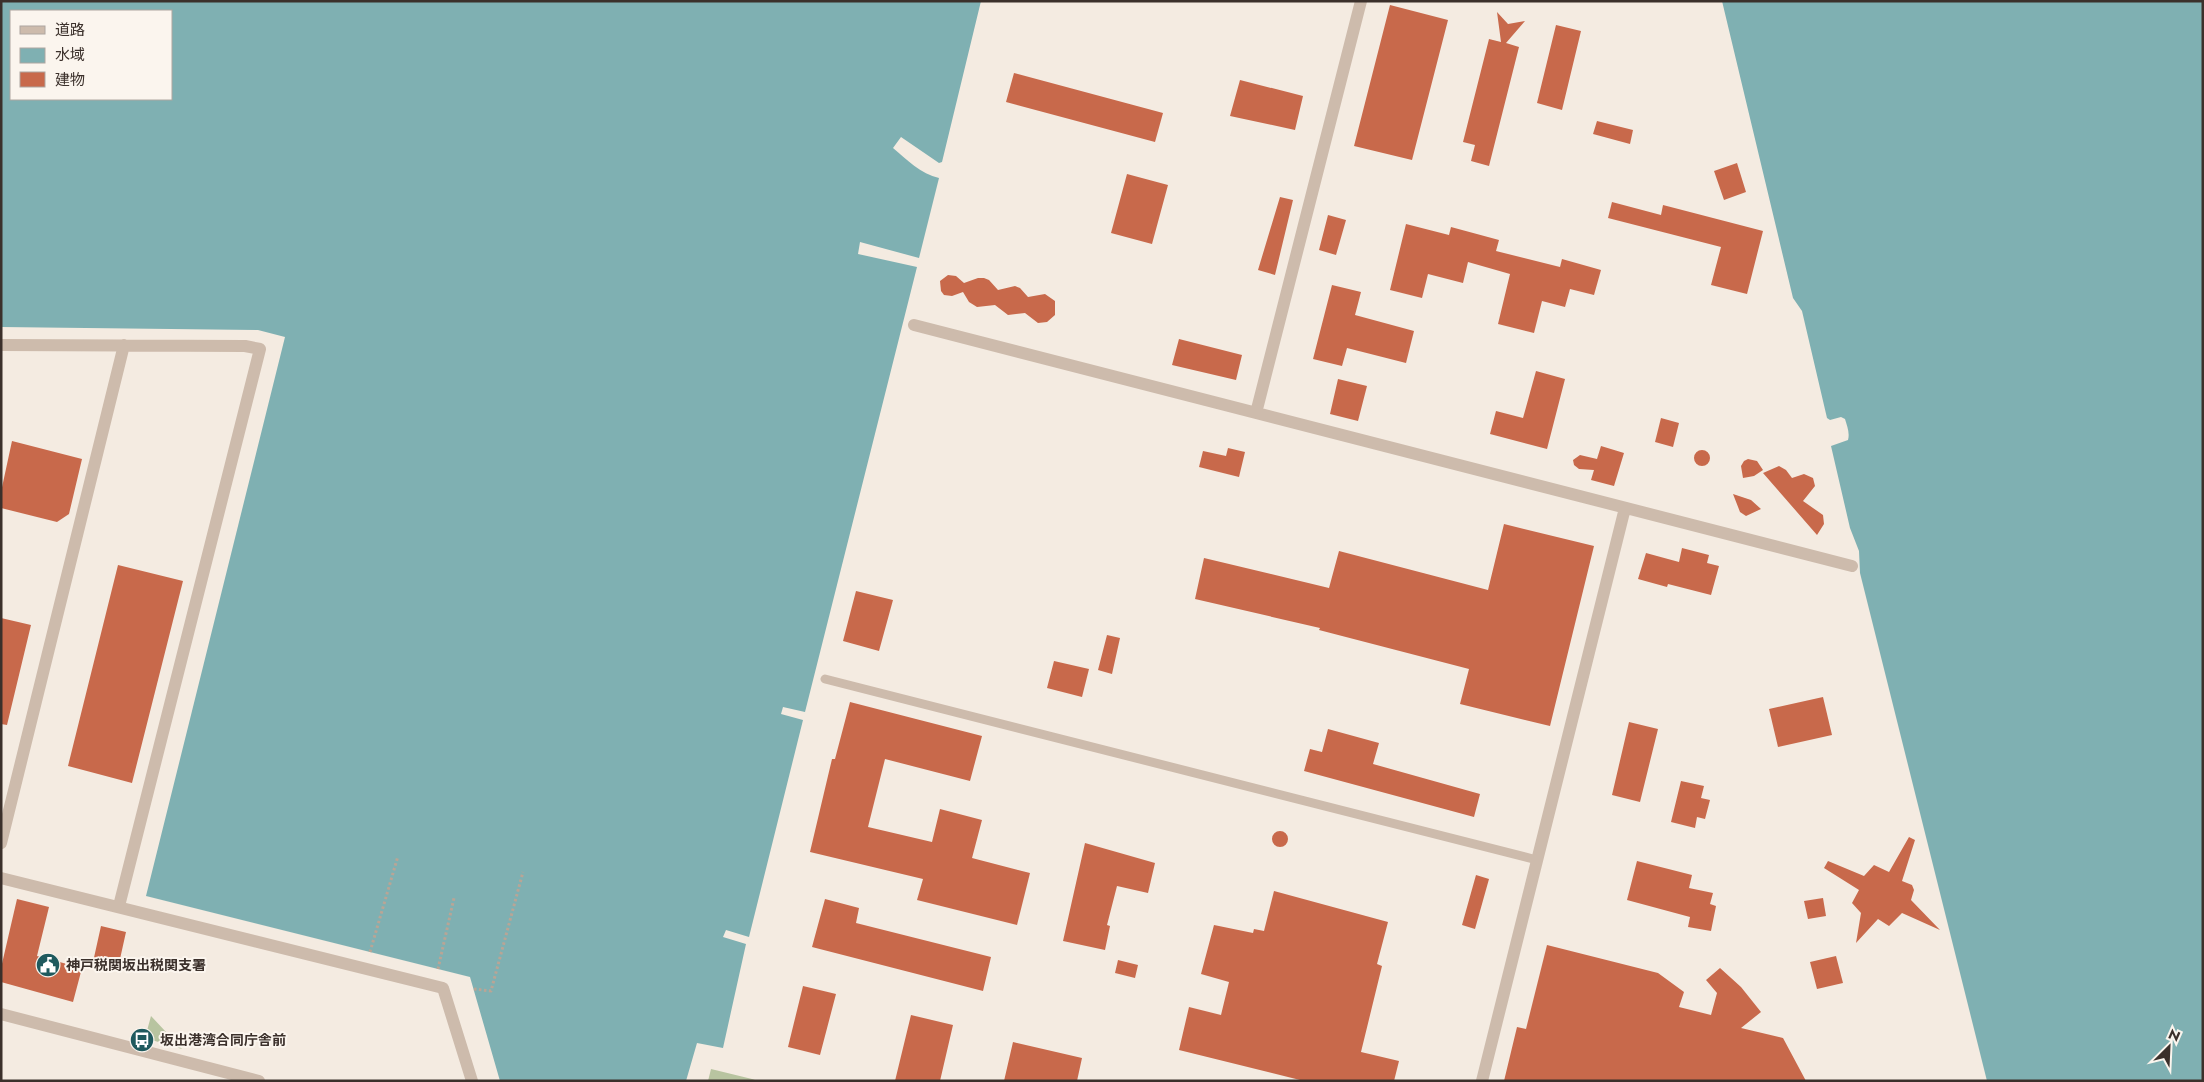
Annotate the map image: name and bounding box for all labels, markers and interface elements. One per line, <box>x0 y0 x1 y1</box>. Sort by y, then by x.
legend <box>10 10 172 100</box>
text: 道路 <box>55 19 85 41</box>
text: 水域 <box>55 44 85 66</box>
text: 建物 <box>55 69 85 91</box>
public building icon: 神戸税関坂出税関支署 <box>35 952 61 978</box>
place label: 神戸税関坂出税関支署 <box>66 955 206 975</box>
north arrow <box>2144 1022 2194 1072</box>
text: N <box>2165 1024 2183 1047</box>
bus stop icon: 坂出港湾合同庁舎前 <box>129 1027 155 1053</box>
place label: 坂出港湾合同庁舎前 <box>160 1030 286 1050</box>

